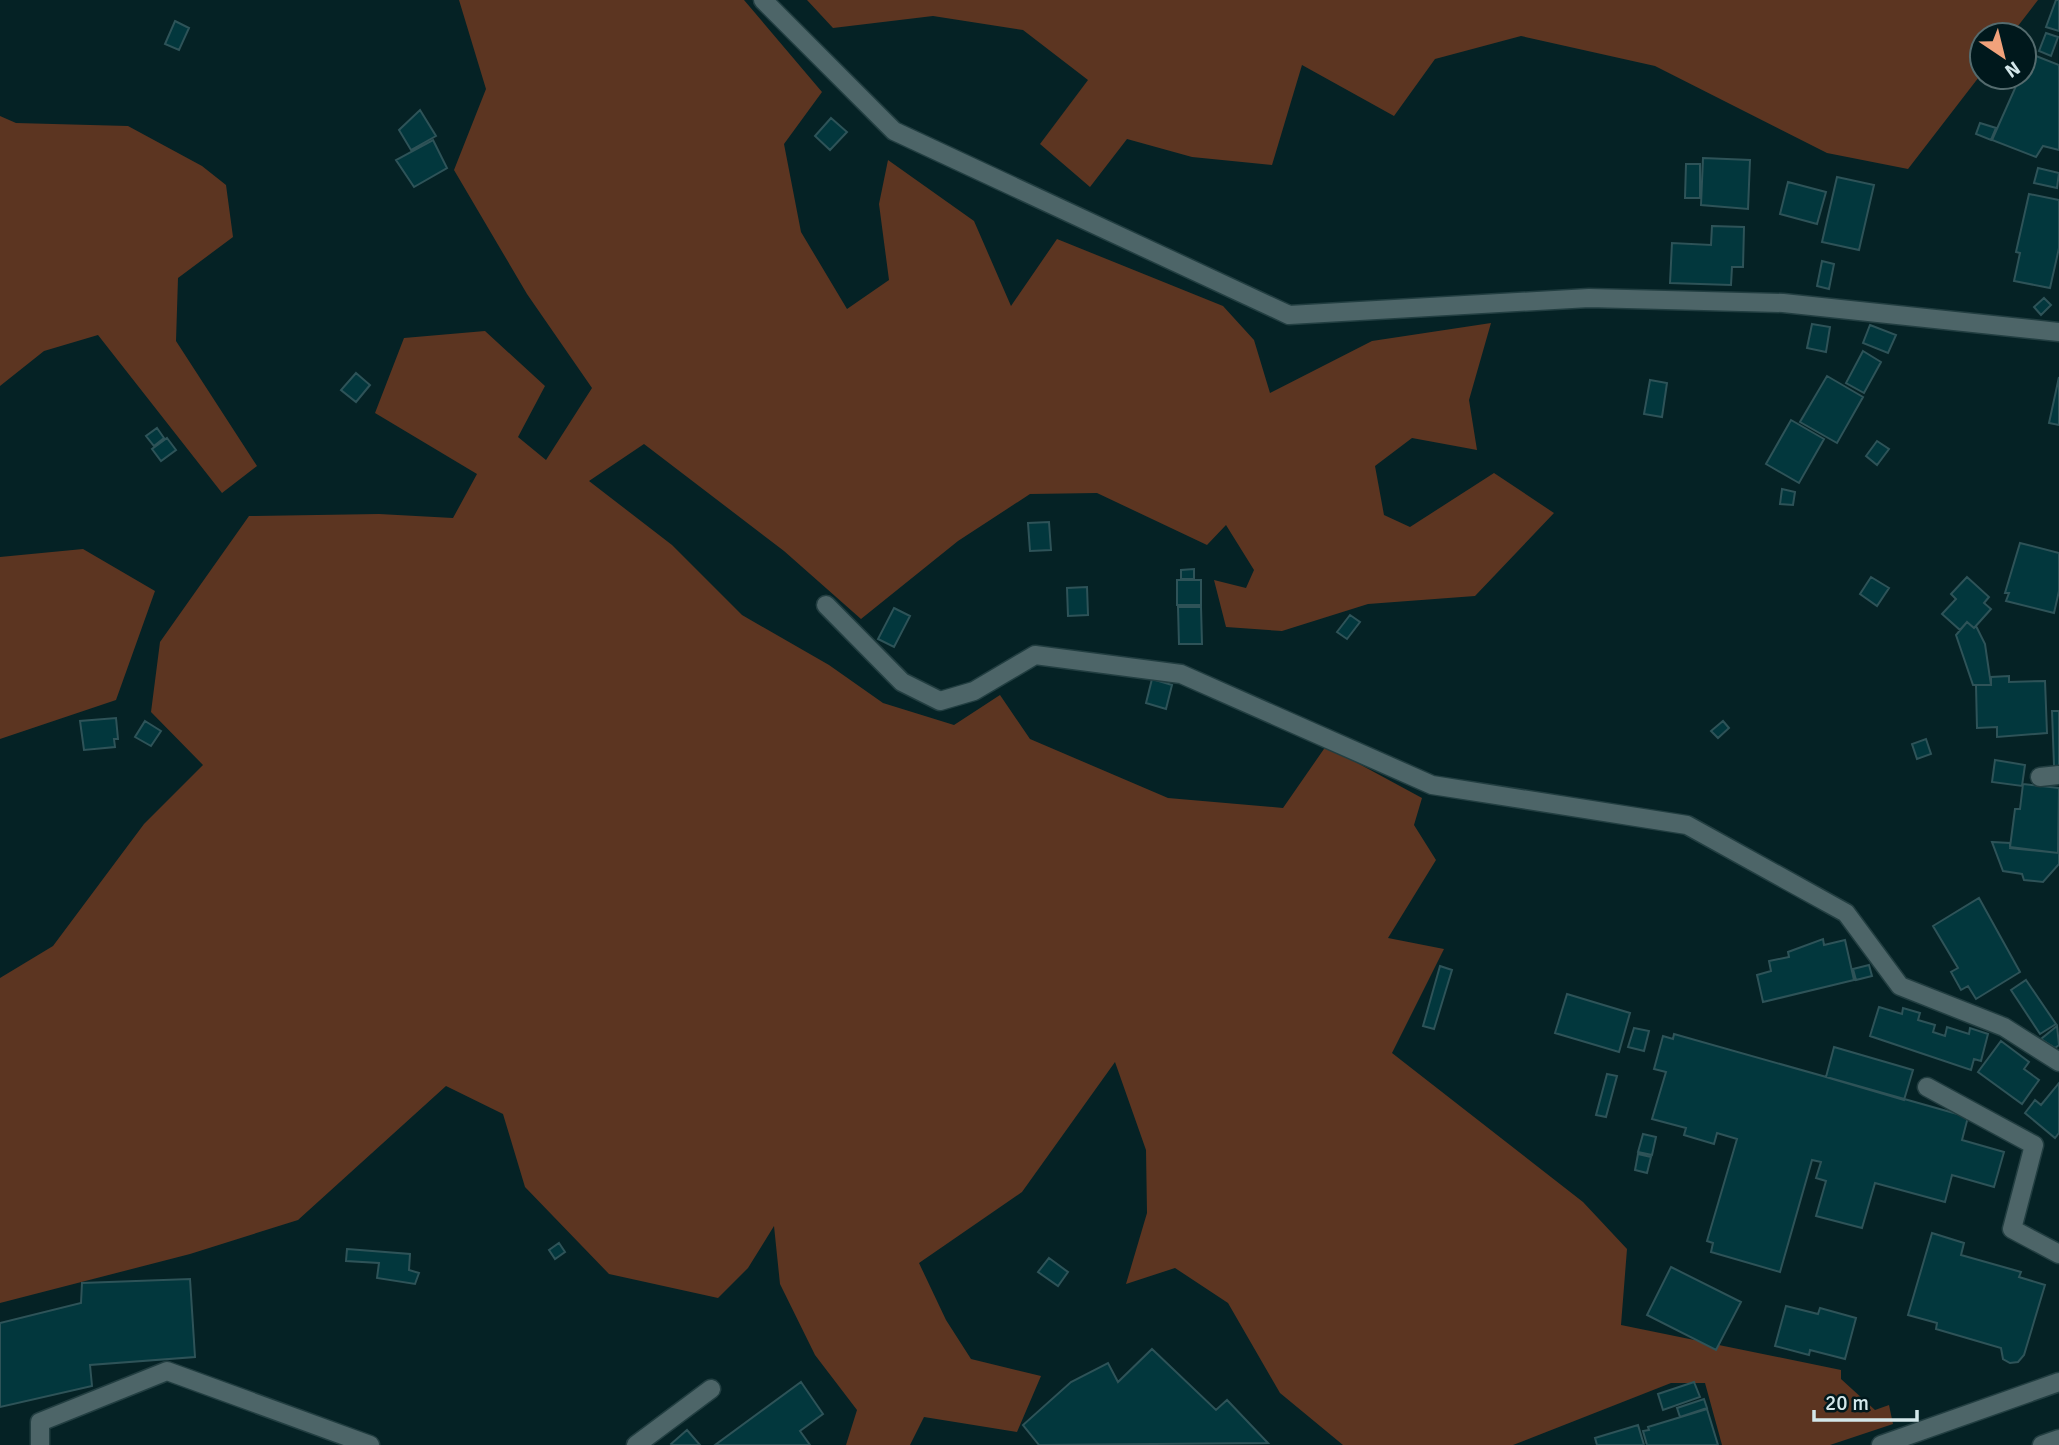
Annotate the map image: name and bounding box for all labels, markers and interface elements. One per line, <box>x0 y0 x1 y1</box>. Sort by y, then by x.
north arrow <box>1968 21 2038 91</box>
text: N <box>2000 55 2024 83</box>
scale bar <box>1814 1378 1917 1422</box>
text: 20 m <box>1825 1390 1869 1416</box>

